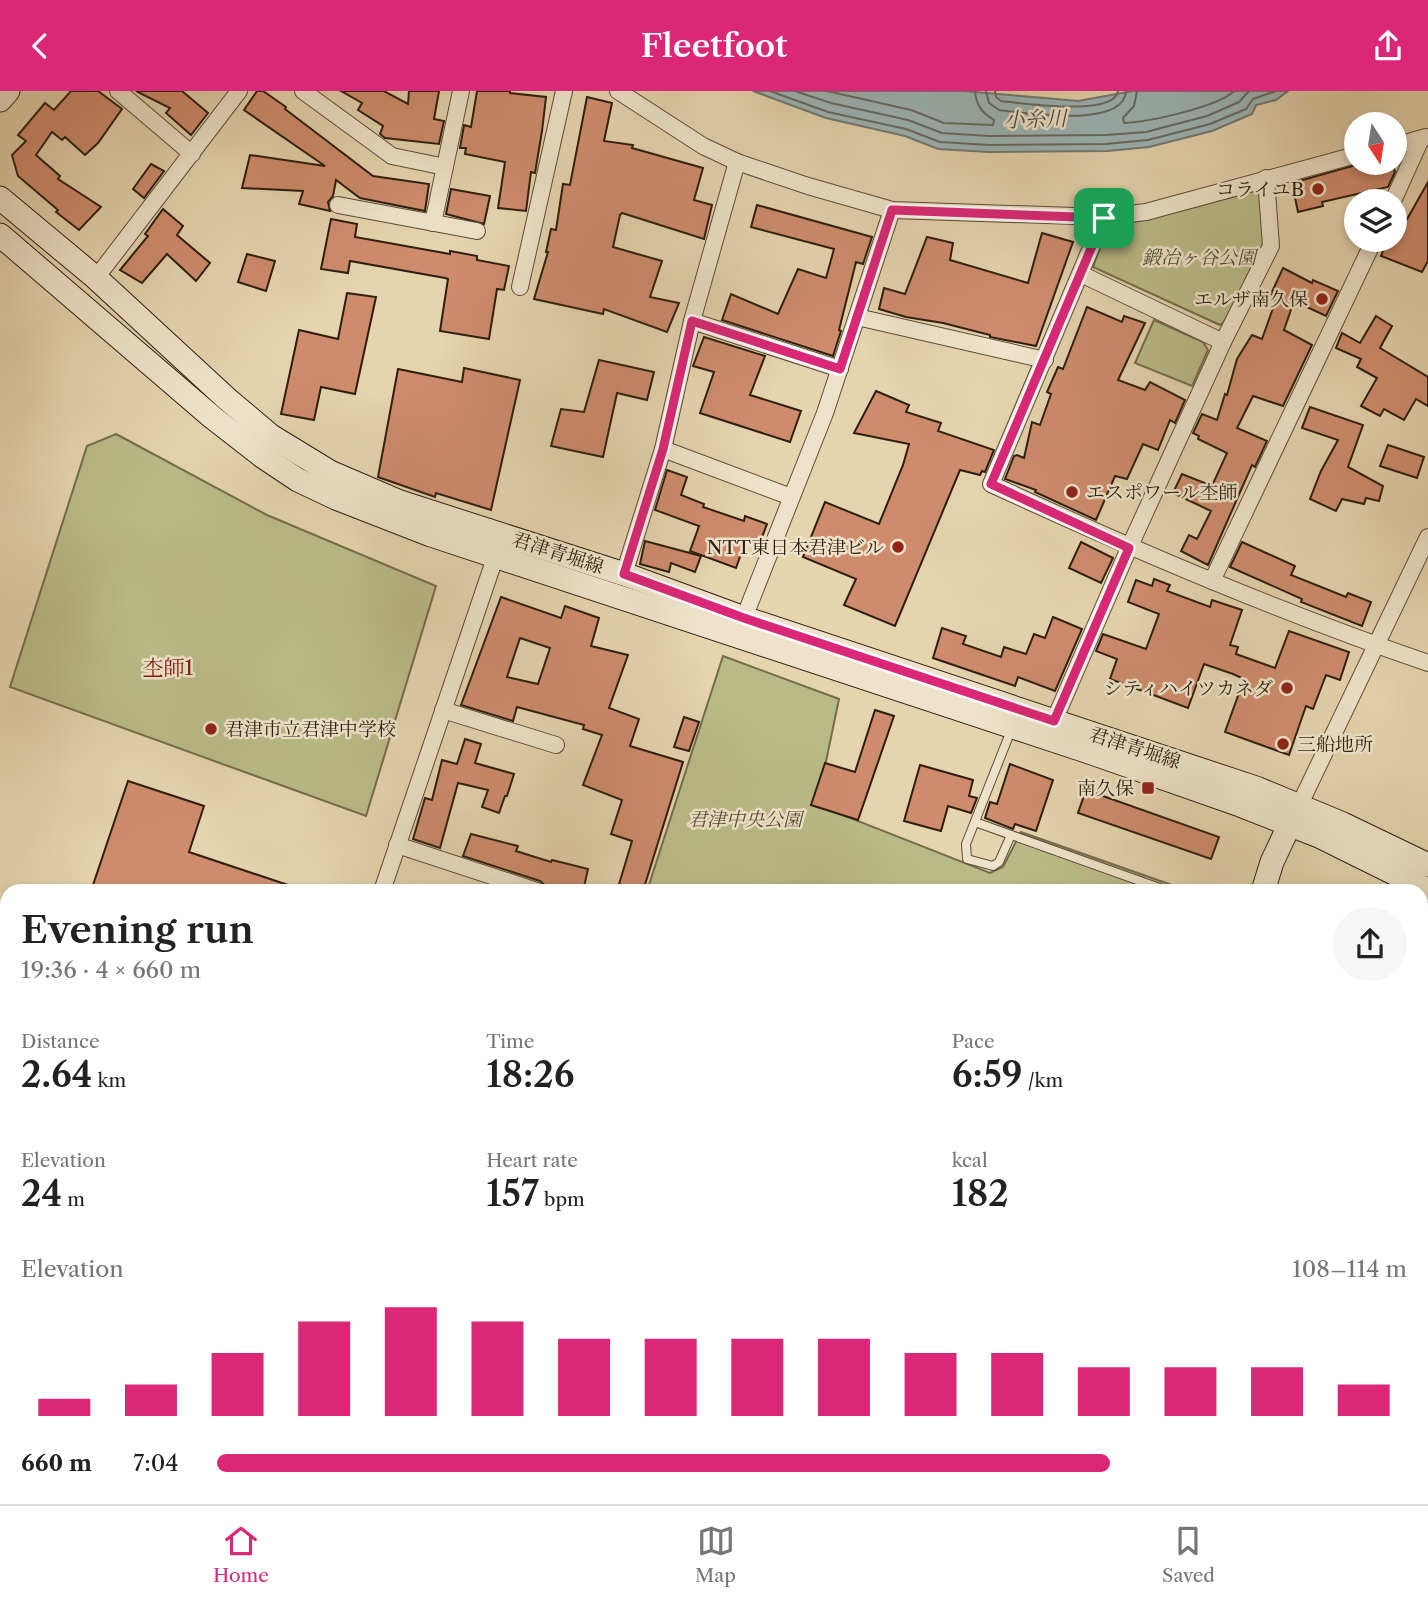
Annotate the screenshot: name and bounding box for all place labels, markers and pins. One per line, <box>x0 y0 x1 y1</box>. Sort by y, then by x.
place label: コライユB <box>1216 178 1304 201</box>
marker: コライユB <box>1310 181 1326 197</box>
pin <box>1074 188 1134 248</box>
place label: エルザ南久保 <box>1194 288 1308 311</box>
marker: エルザ南久保 <box>1314 291 1330 307</box>
place label: エスポワール杢師 <box>1086 481 1238 504</box>
marker: エスポワール杢師 <box>1064 484 1080 500</box>
place label: NTT東日本君津ビル <box>707 536 884 559</box>
marker: NTT東日本君津ビル <box>890 539 906 555</box>
place label: シティハイツカネダ <box>1104 677 1273 700</box>
marker: シティハイツカネダ <box>1279 680 1295 696</box>
place label: 君津市立君津中学校 <box>225 718 396 741</box>
marker: 君津市立君津中学校 <box>203 721 219 737</box>
place label: 三船地所 <box>1297 733 1373 756</box>
marker: 三船地所 <box>1275 736 1291 752</box>
place label: 南久保 <box>1077 777 1134 800</box>
marker: 南久保 <box>1140 780 1156 796</box>

